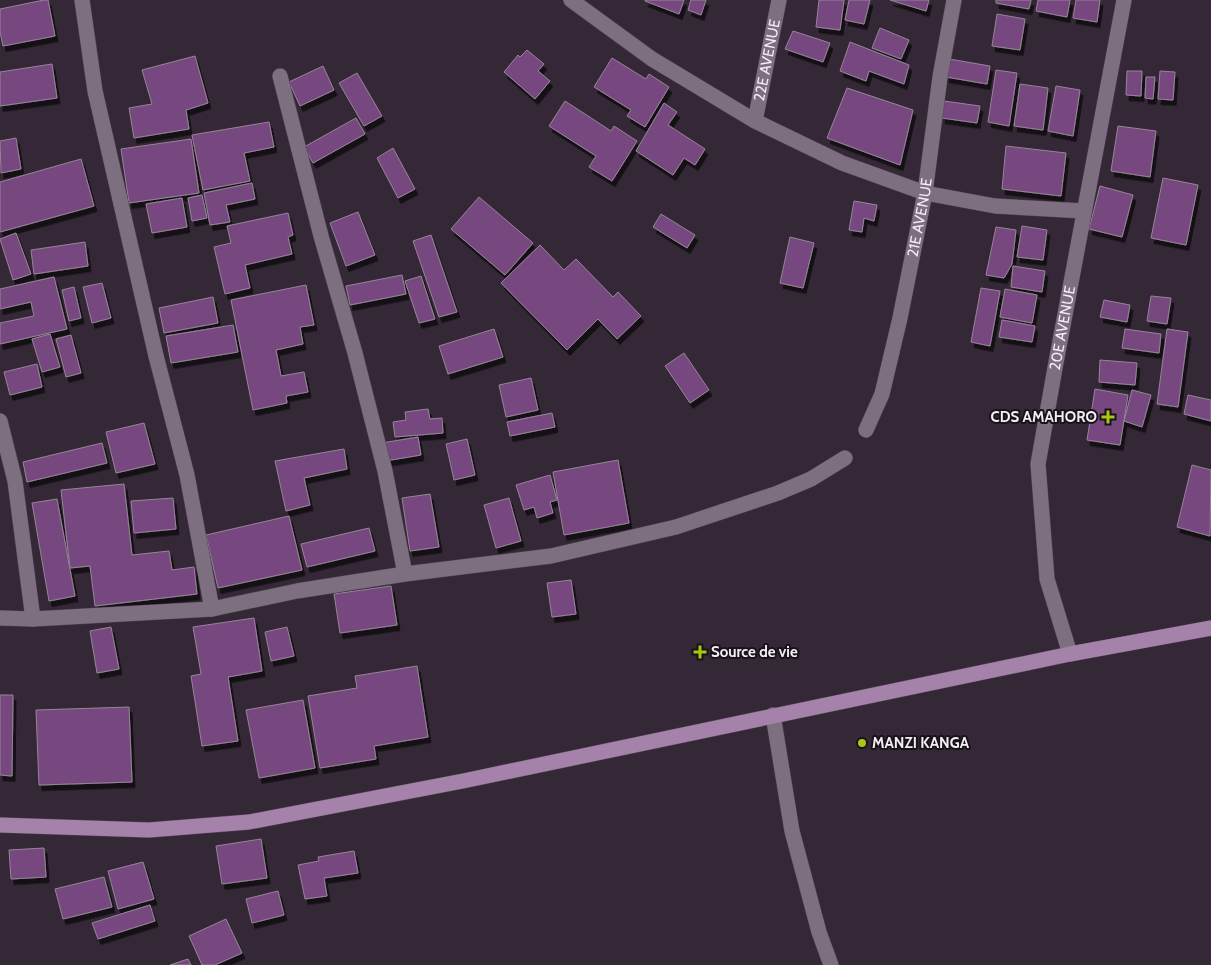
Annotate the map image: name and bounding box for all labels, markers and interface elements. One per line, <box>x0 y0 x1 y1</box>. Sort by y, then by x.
street label: 22E AVENUE <box>750 18 784 103</box>
street label: 21E AVENUE <box>903 177 936 259</box>
street label: 20E AVENUE <box>1046 284 1079 372</box>
place label: CDS AMAHORO <box>991 408 1097 426</box>
marker: CDS AMAHORO <box>1101 410 1115 424</box>
place label: Source de vie <box>711 643 798 661</box>
marker: Source de vie <box>693 645 707 659</box>
place label: MANZI KANGA <box>872 734 970 752</box>
marker: MANZI KANGA <box>856 737 868 749</box>

